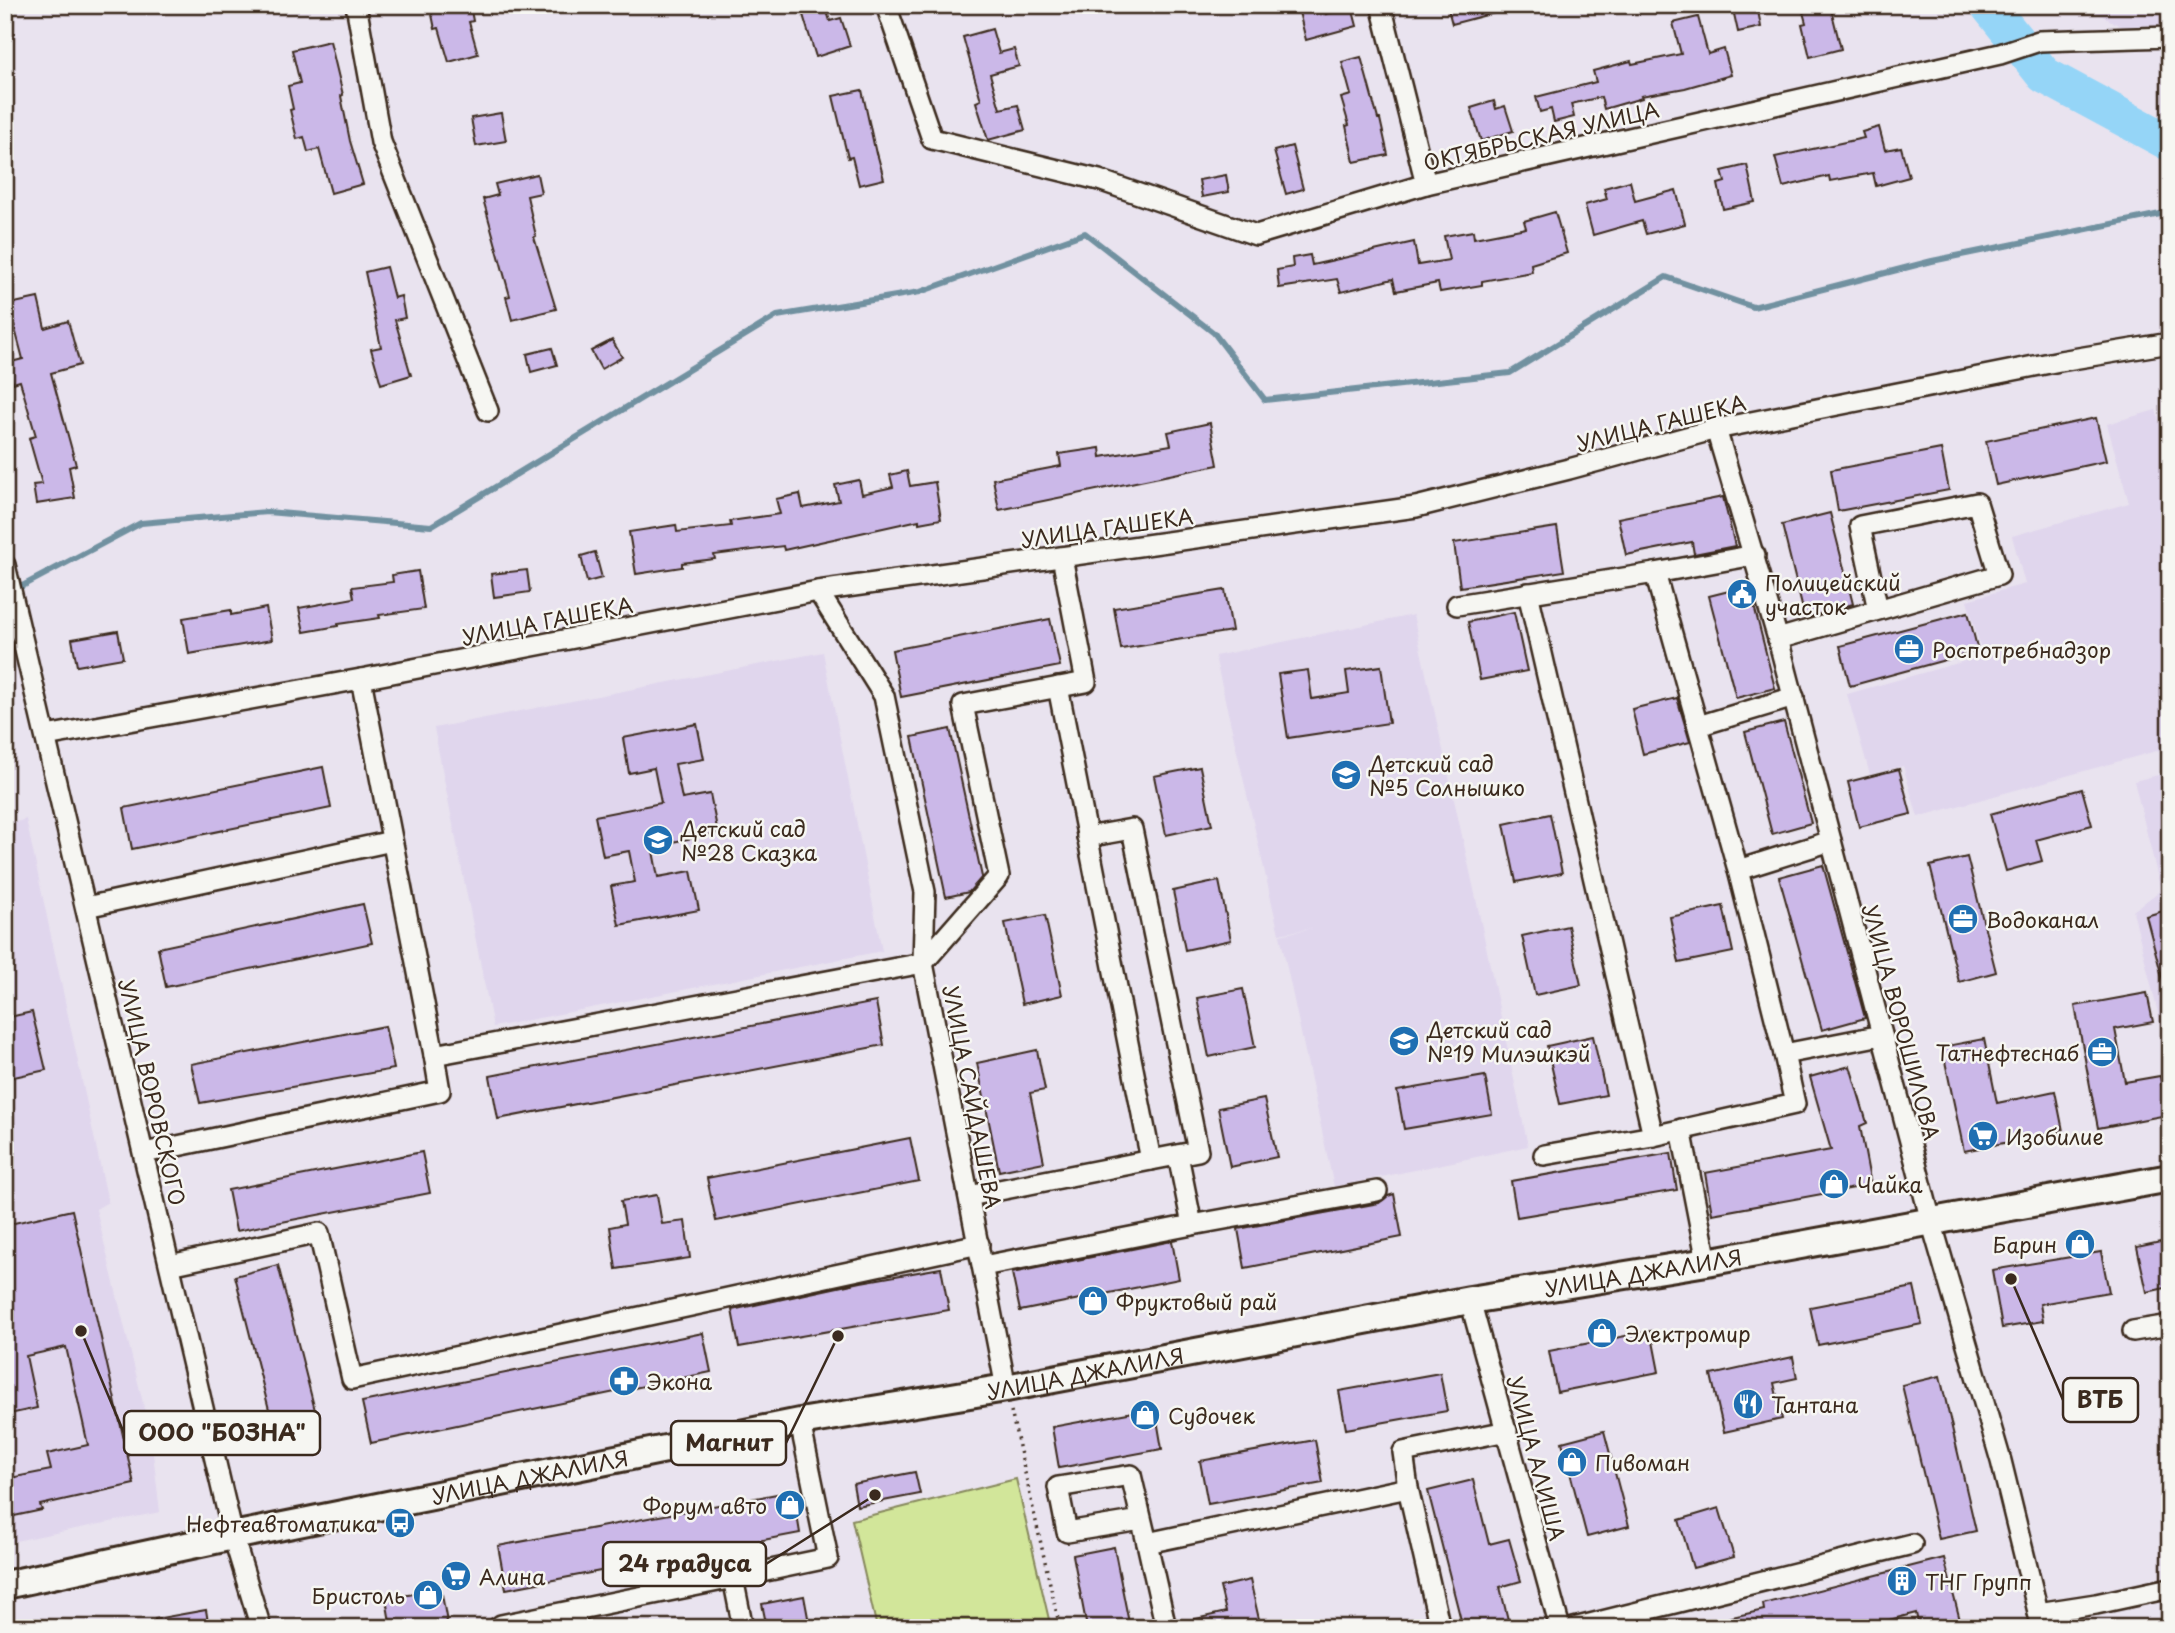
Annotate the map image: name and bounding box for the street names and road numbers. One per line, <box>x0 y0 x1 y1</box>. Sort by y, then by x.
street label: ОКТЯБРЬСКАЯ УЛИЦА <box>1420 92 1662 178</box>
street label: УЛИЦА ГАШЕКА <box>1573 385 1749 459</box>
street label: УЛИЦА ГАШЕКА <box>1019 499 1195 555</box>
street label: УЛИЦА ГАШЕКА <box>459 588 635 652</box>
street label: УЛИЦА ВОРОШИЛОВА <box>1855 901 1949 1143</box>
street label: УЛИЦА ВОРОВСКОГО <box>111 976 195 1208</box>
street label: УЛИЦА САЙДАШЕВА <box>936 982 1010 1212</box>
street label: УЛИЦА ДЖАЛИЛЯ <box>1542 1240 1745 1304</box>
street label: УЛИЦА ДЖАЛИЛЯ <box>984 1339 1186 1407</box>
street label: УЛИЦА АЛИША <box>1500 1372 1574 1544</box>
street label: УЛИЦА ДЖАЛИЛЯ <box>429 1441 631 1512</box>

